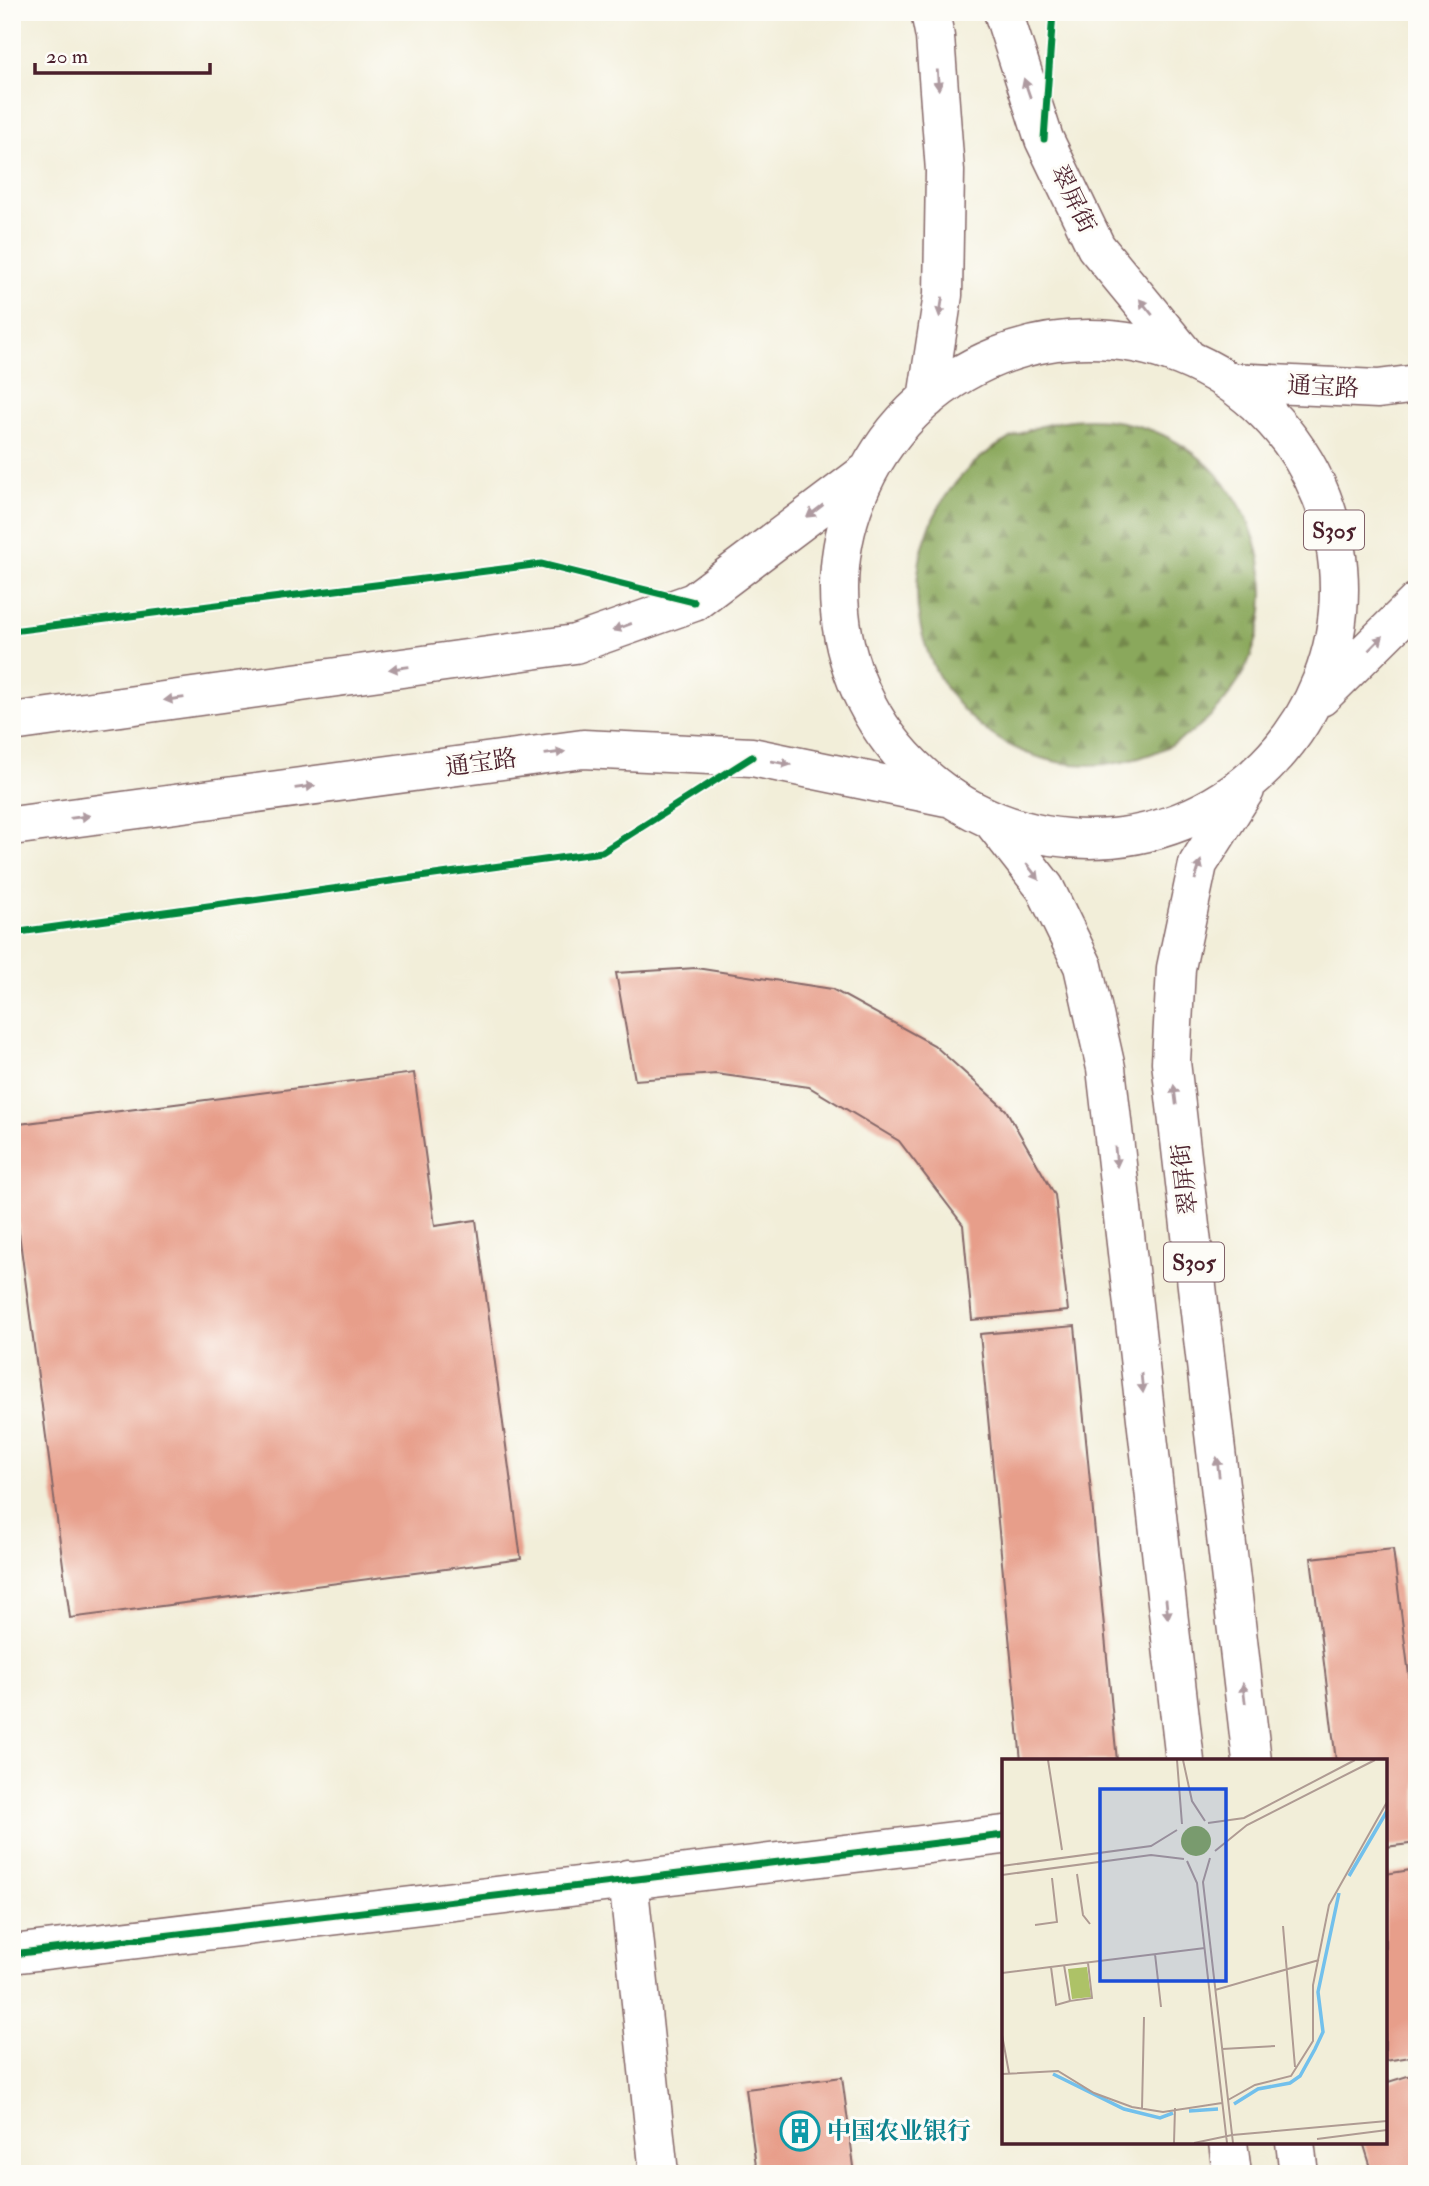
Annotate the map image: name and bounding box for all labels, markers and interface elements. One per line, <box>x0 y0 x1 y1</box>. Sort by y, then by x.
scale bar <box>35 32 210 76</box>
text: 20 m <box>46 43 88 70</box>
one-way arrow <box>933 69 944 91</box>
one-way arrow <box>1021 77 1032 98</box>
street label: 翠屏街 <box>1043 160 1103 238</box>
one-way arrow <box>935 296 946 318</box>
one-way arrow <box>1138 299 1153 317</box>
street label: 通宝路 <box>1286 370 1360 404</box>
one-way arrow <box>806 503 824 517</box>
road number: S305 <box>1304 510 1364 550</box>
one-way arrow <box>612 622 633 633</box>
one-way arrow <box>1367 634 1384 651</box>
one-way arrow <box>388 663 410 674</box>
one-way arrow <box>163 694 185 705</box>
street label: 通宝路 <box>443 743 519 783</box>
one-way arrow <box>544 747 566 758</box>
one-way arrow <box>770 757 792 768</box>
one-way arrow <box>294 781 316 792</box>
one-way arrow <box>69 811 91 822</box>
one-way arrow <box>1193 860 1204 881</box>
one-way arrow <box>1025 863 1040 881</box>
one-way arrow <box>1169 1084 1180 1106</box>
street label: 翠屏街 <box>1165 1141 1205 1217</box>
one-way arrow <box>1111 1146 1122 1168</box>
road number: S305 <box>1164 1242 1224 1282</box>
one-way arrow <box>1136 1372 1147 1394</box>
one-way arrow <box>1212 1456 1223 1478</box>
one-way arrow <box>1162 1598 1173 1620</box>
one-way arrow <box>1238 1682 1249 1704</box>
inset map <box>1002 1759 1387 2144</box>
building icon: 中国农业银行 <box>779 2110 821 2152</box>
place label: 中国农业银行 <box>827 2116 971 2147</box>

